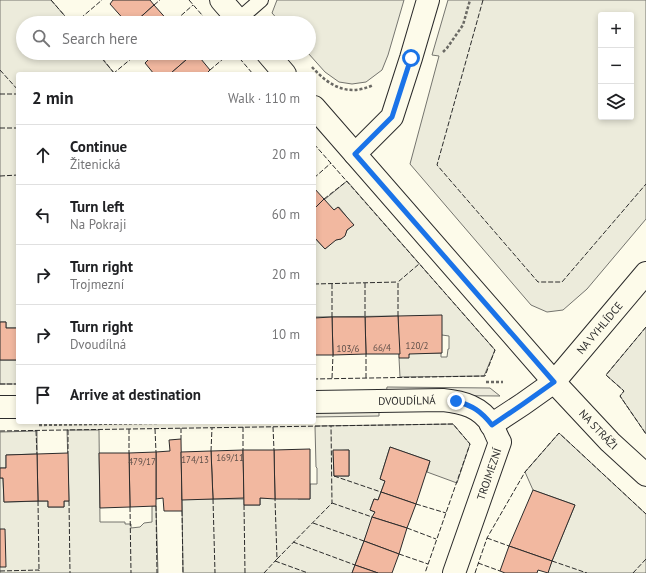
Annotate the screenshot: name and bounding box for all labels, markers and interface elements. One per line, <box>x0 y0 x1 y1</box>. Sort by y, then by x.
map controls <box>598 12 634 120</box>
button: + <box>598 12 634 48</box>
search box <box>16 16 316 60</box>
icon: search <box>30 27 52 49</box>
text: Search here <box>62 29 138 48</box>
button: − <box>598 48 634 84</box>
route start <box>402 49 420 67</box>
button: layers <box>598 84 634 120</box>
text: 2 min <box>32 87 73 109</box>
text: Walk · 110 m <box>228 90 300 107</box>
text: Continue <box>70 137 127 156</box>
icon: ahead <box>32 144 54 166</box>
text: 20 m <box>272 146 300 163</box>
text: Žitenická <box>70 156 121 173</box>
text: Turn left <box>70 197 124 216</box>
icon: left <box>32 204 54 226</box>
text: 60 m <box>272 206 300 223</box>
text: Na Pokraji <box>70 216 127 233</box>
text: Turn right <box>70 257 133 276</box>
icon: right <box>32 264 54 286</box>
text: 20 m <box>272 266 300 283</box>
text: Trojmezní <box>70 276 124 293</box>
street label: NA VYHLÍDCE <box>574 299 626 357</box>
text: Turn right <box>70 317 133 336</box>
icon: right <box>32 324 54 346</box>
text: 10 m <box>272 326 300 343</box>
text: Dvoudílná <box>70 336 126 353</box>
house number: 120/2 <box>406 340 428 351</box>
house number: 66/4 <box>373 342 391 353</box>
house number: 103/6 <box>337 343 359 354</box>
icon: arrive <box>32 384 54 406</box>
text: Arrive at destination <box>70 385 201 404</box>
route end <box>447 392 465 410</box>
street label: DVOUDÍLNÁ <box>378 393 436 408</box>
street label: NA STRÁŽI <box>576 406 621 453</box>
street label: TROJMEZNÍ <box>474 445 505 502</box>
house number: 169/11 <box>216 452 244 463</box>
house number: 174/13 <box>181 454 209 465</box>
house number: 479/17 <box>128 456 156 467</box>

